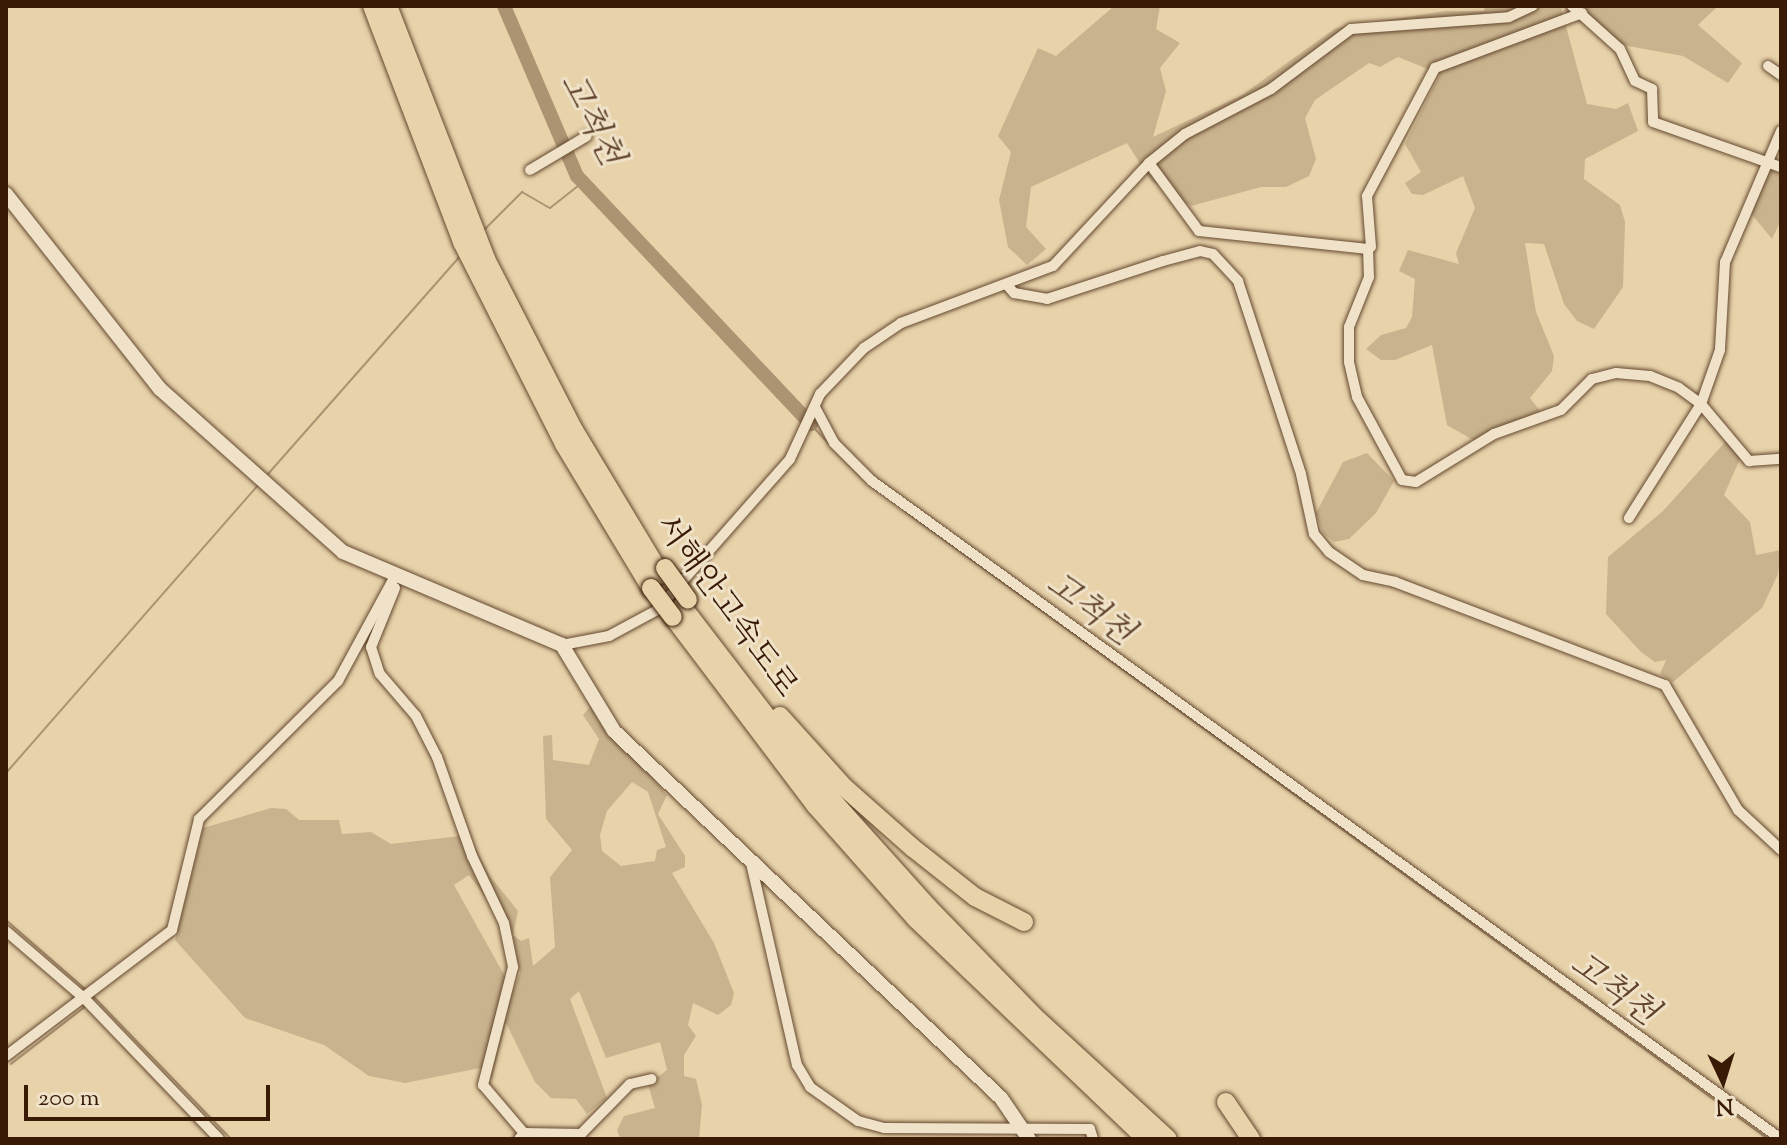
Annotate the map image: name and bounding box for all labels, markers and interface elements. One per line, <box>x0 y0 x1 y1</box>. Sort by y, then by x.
water label: 고척천 <box>549 67 631 173</box>
street label: 서해안고속도로 <box>646 508 804 706</box>
water label: 고척천 <box>1037 565 1141 655</box>
water label: 고척천 <box>1561 945 1665 1035</box>
north arrow <box>1683 1041 1763 1121</box>
scale bar <box>28 1069 274 1119</box>
text: 200 m <box>38 1082 100 1116</box>
text: N <box>1715 1088 1735 1122</box>

